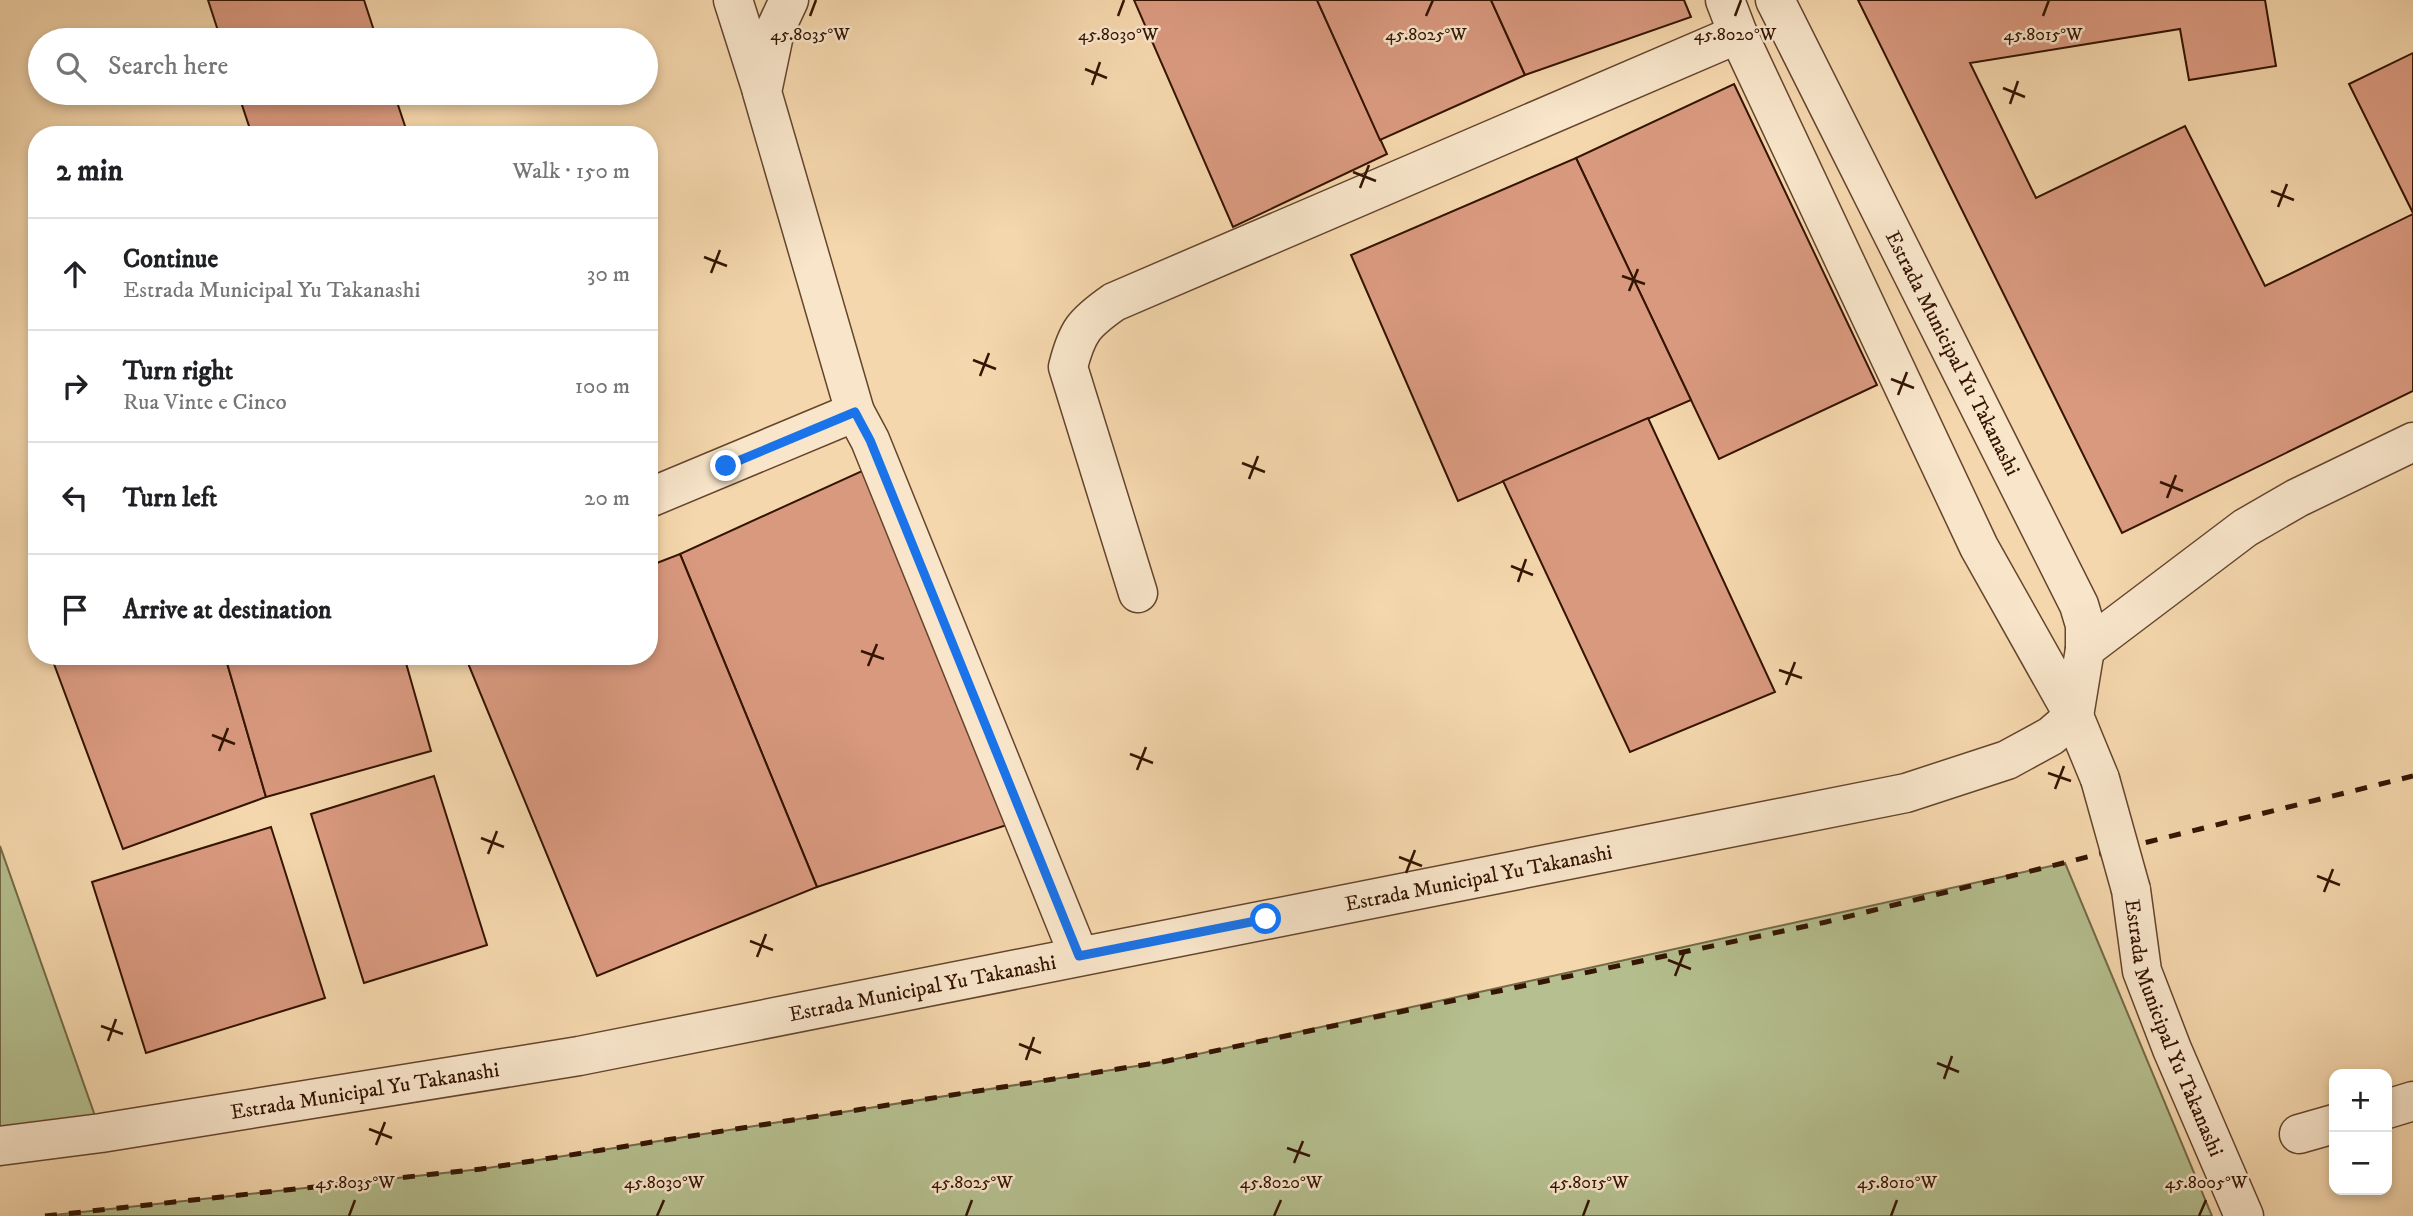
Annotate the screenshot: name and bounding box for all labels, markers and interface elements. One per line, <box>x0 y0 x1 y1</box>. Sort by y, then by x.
text: 45.8035°W <box>770 24 850 46</box>
text: 45.8030°W <box>1078 24 1159 46</box>
text: 45.8025°W <box>1385 24 1467 46</box>
text: 45.8020°W <box>1694 24 1777 46</box>
text: 45.8015°W <box>2003 24 2083 46</box>
search box <box>28 28 658 105</box>
icon: search <box>52 48 90 86</box>
text: Search here <box>108 50 228 83</box>
text: 2 min <box>56 153 123 190</box>
text: Walk · 150 m <box>513 157 630 186</box>
street label: Estrada Municipal Yu Takanashi <box>1879 227 2025 480</box>
text: Continue <box>123 243 218 276</box>
icon: ahead <box>56 255 94 293</box>
text: 30 m <box>587 260 630 289</box>
text: Estrada Municipal Yu Takanashi <box>123 276 420 305</box>
text: Turn right <box>123 355 233 388</box>
icon: right <box>56 367 94 405</box>
text: 100 m <box>575 372 630 401</box>
text: Rua Vinte e Cinco <box>123 388 287 417</box>
route end <box>710 450 741 481</box>
icon: left <box>56 479 94 517</box>
text: Turn left <box>123 482 217 515</box>
text: 20 m <box>584 484 630 513</box>
icon: arrive <box>56 591 94 629</box>
text: Arrive at destination <box>123 594 332 627</box>
street label: Estrada Municipal Yu Takanashi <box>1343 840 1615 918</box>
street label: Estrada Municipal Yu Takanashi <box>2118 897 2229 1161</box>
route start <box>1250 903 1281 934</box>
street label: Estrada Municipal Yu Takanashi <box>787 950 1058 1028</box>
street label: Estrada Municipal Yu Takanashi <box>229 1057 501 1126</box>
map controls <box>2329 1069 2392 1195</box>
button: + <box>2329 1069 2392 1132</box>
button: − <box>2329 1132 2392 1195</box>
text: 45.8035°W <box>315 1172 395 1194</box>
text: 45.8030°W <box>624 1172 705 1194</box>
text: 45.8025°W <box>931 1172 1013 1194</box>
text: 45.8020°W <box>1240 1172 1323 1194</box>
text: 45.8015°W <box>1549 1172 1629 1194</box>
text: 45.8010°W <box>1857 1172 1938 1194</box>
text: 45.8005°W <box>2165 1172 2248 1194</box>

